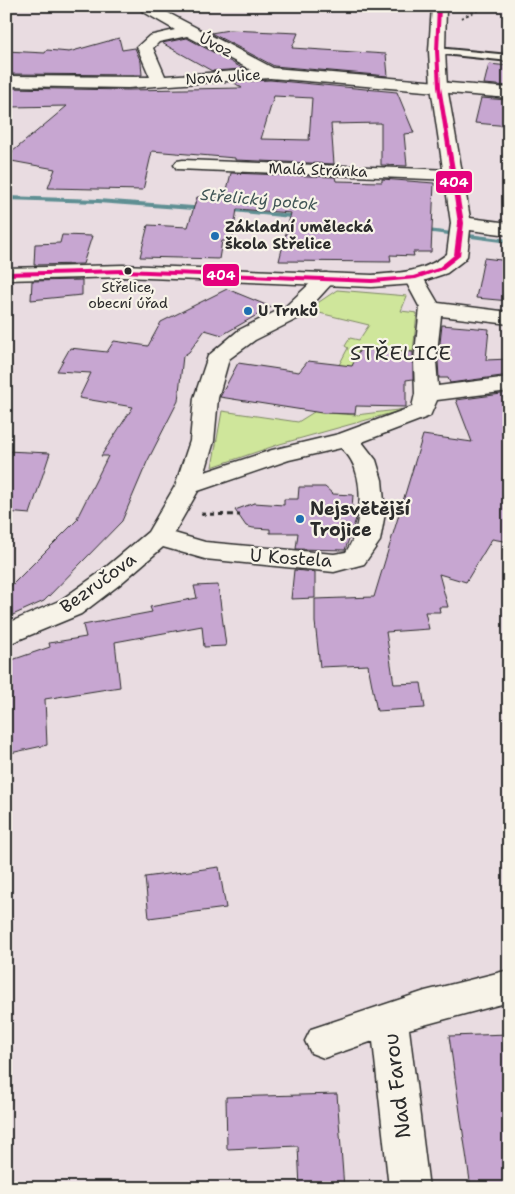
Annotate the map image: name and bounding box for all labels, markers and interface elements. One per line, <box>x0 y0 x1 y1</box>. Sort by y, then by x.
street label: Úvoz <box>196 27 237 62</box>
street label: Nová ulice <box>185 64 261 90</box>
street label: Malá Stránka <box>268 158 369 182</box>
line badge: 404 <box>435 170 473 194</box>
text: 404 <box>439 173 469 191</box>
water label: Střelický potok <box>200 184 318 215</box>
place label: Základní umělecká škola Střelice <box>225 217 374 254</box>
marker: Základní umělecká škola Střelice <box>209 230 221 242</box>
line badge: 404 <box>202 263 240 287</box>
marker: Střelice, obecní úřad <box>123 266 133 276</box>
text: 404 <box>206 266 236 284</box>
place label: Střelice, obecní úřad <box>88 278 168 312</box>
place label: U Trnků <box>258 301 318 321</box>
marker: U Trnků <box>242 305 254 317</box>
district label: STŘELICE <box>350 340 452 366</box>
place label: Nejsvětější Trojice <box>310 497 411 542</box>
marker: Nejsvětější Trojice <box>294 513 306 525</box>
street label: U Kostela <box>249 543 333 573</box>
street label: Bezručova <box>55 547 141 619</box>
street label: Nad Farou <box>377 1032 417 1140</box>

